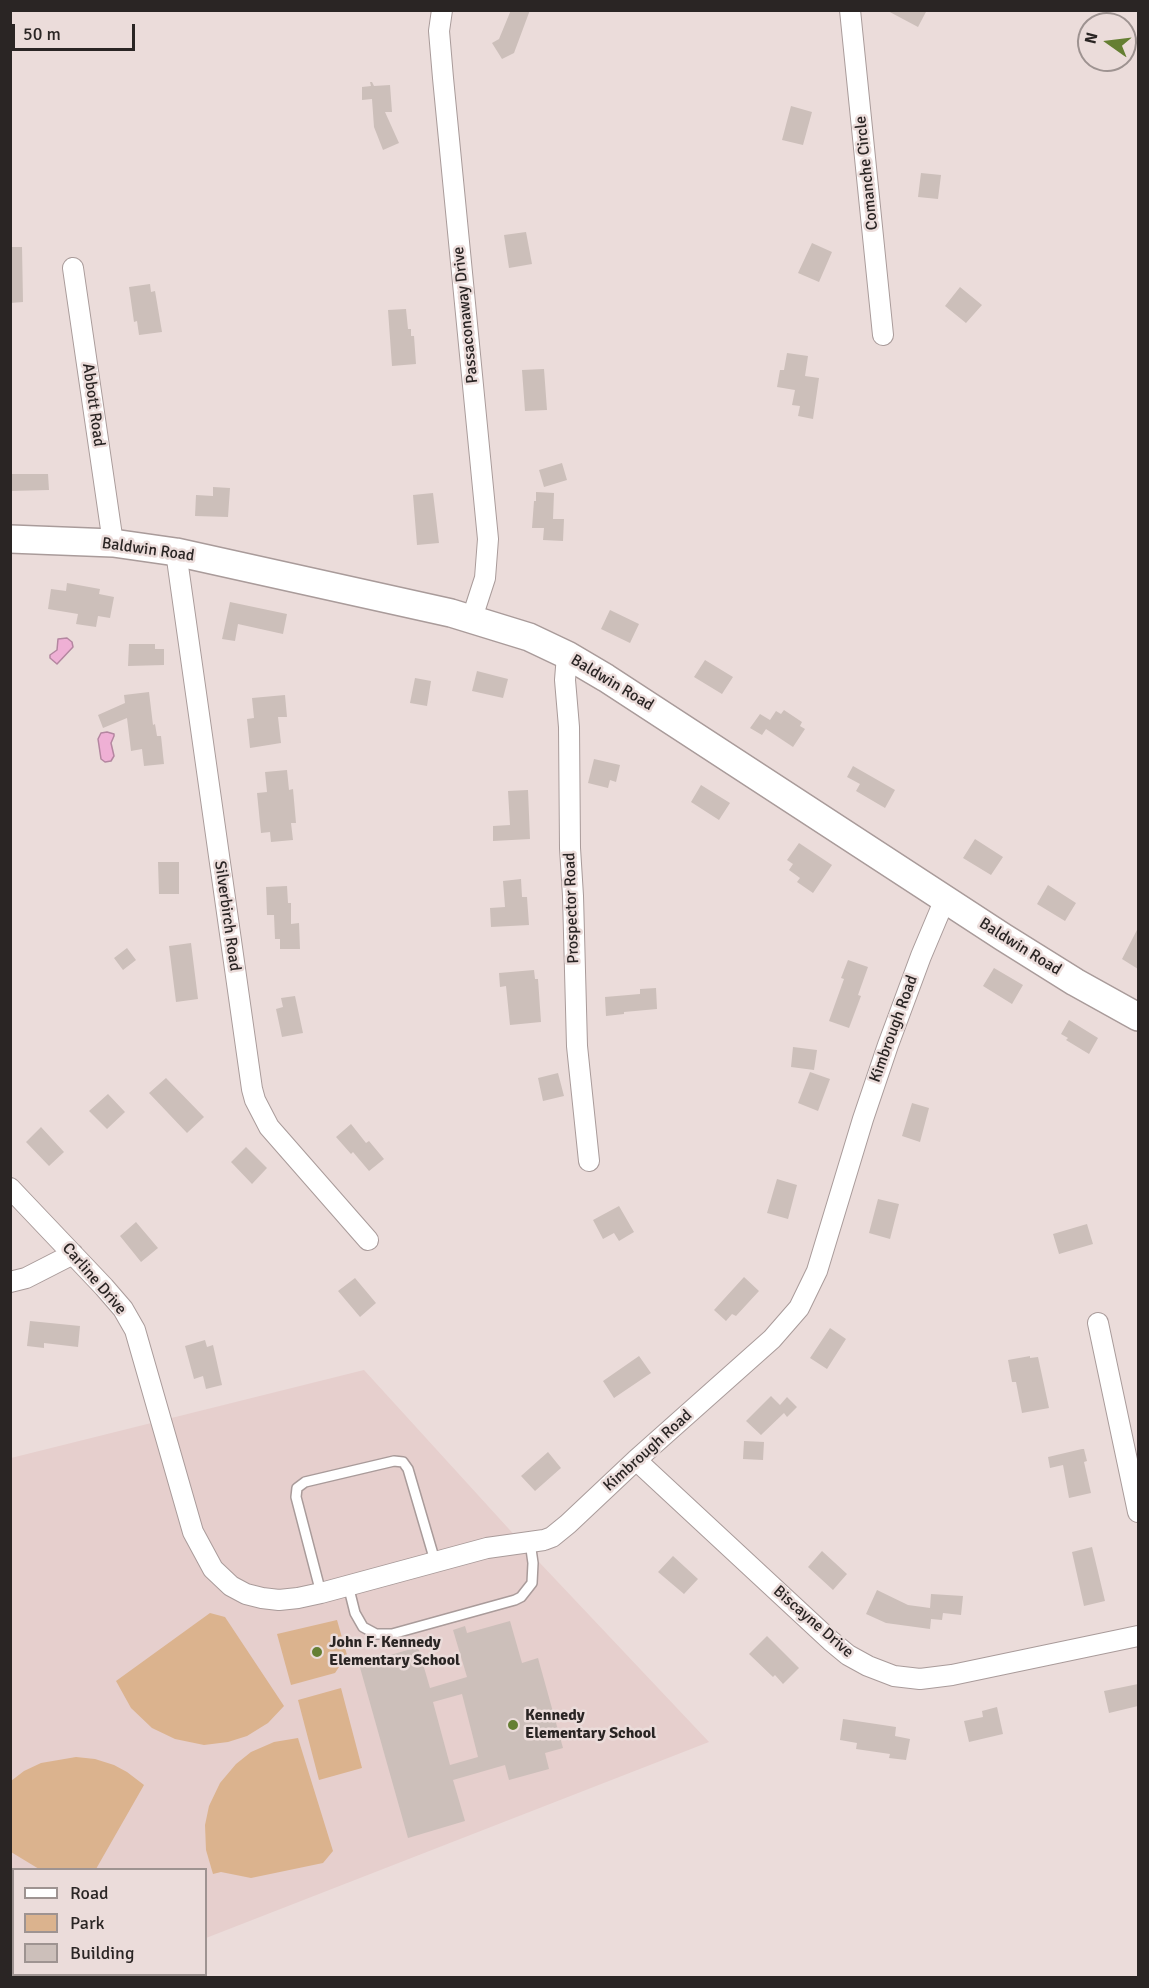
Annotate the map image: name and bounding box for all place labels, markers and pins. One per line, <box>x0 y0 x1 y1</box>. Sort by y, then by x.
place label: John F. Kennedy Elementary School <box>329 1633 460 1671</box>
marker: John F. Kennedy Elementary School <box>310 1645 324 1659</box>
place label: Kennedy Elementary School <box>525 1706 656 1744</box>
marker: Kennedy Elementary School <box>506 1718 520 1732</box>

